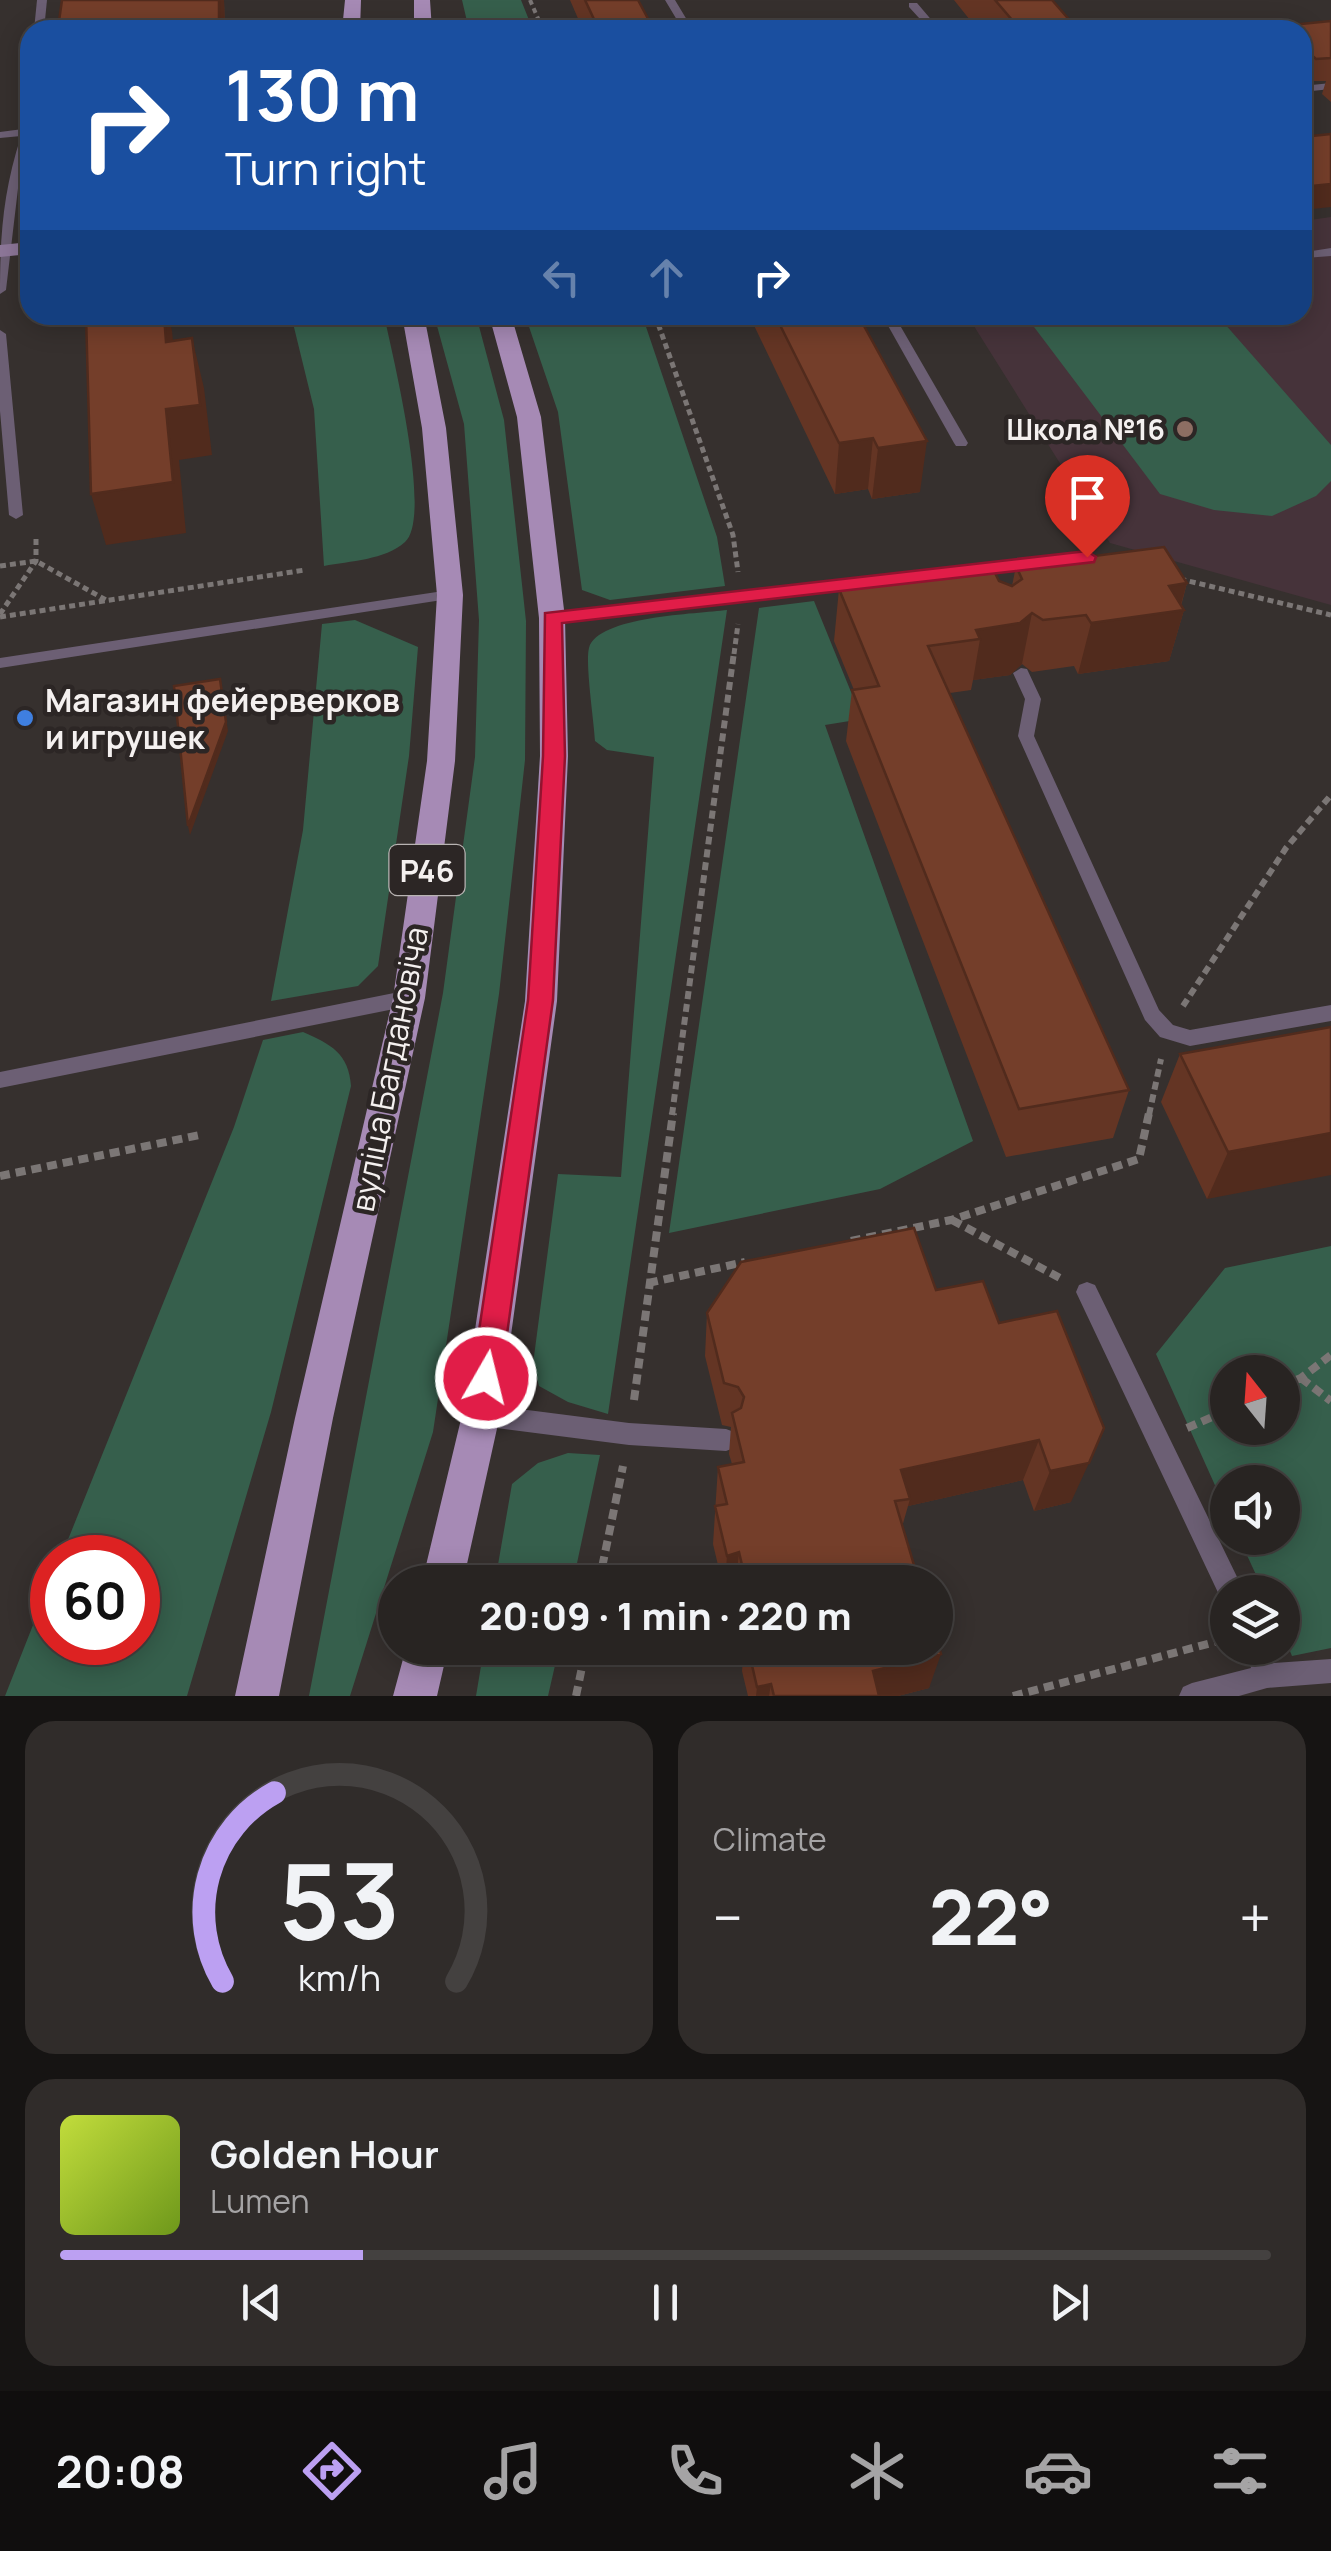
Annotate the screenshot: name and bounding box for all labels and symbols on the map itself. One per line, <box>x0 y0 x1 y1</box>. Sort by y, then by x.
place label: Школа №16 <box>1006 410 1165 448</box>
marker: Школа №16 <box>1174 418 1196 440</box>
pin <box>1045 455 1130 558</box>
place label: Магазин фейерверков и игрушек <box>45 678 400 759</box>
marker: Магазин фейерверков и игрушек <box>14 707 36 729</box>
road number: Р46 <box>390 845 464 895</box>
street label: вуліца Багдановіча <box>340 923 438 1215</box>
position arrow <box>434 1326 538 1430</box>
north arrow <box>1210 1355 1300 1445</box>
speed limit sign: 60 <box>30 1535 160 1665</box>

